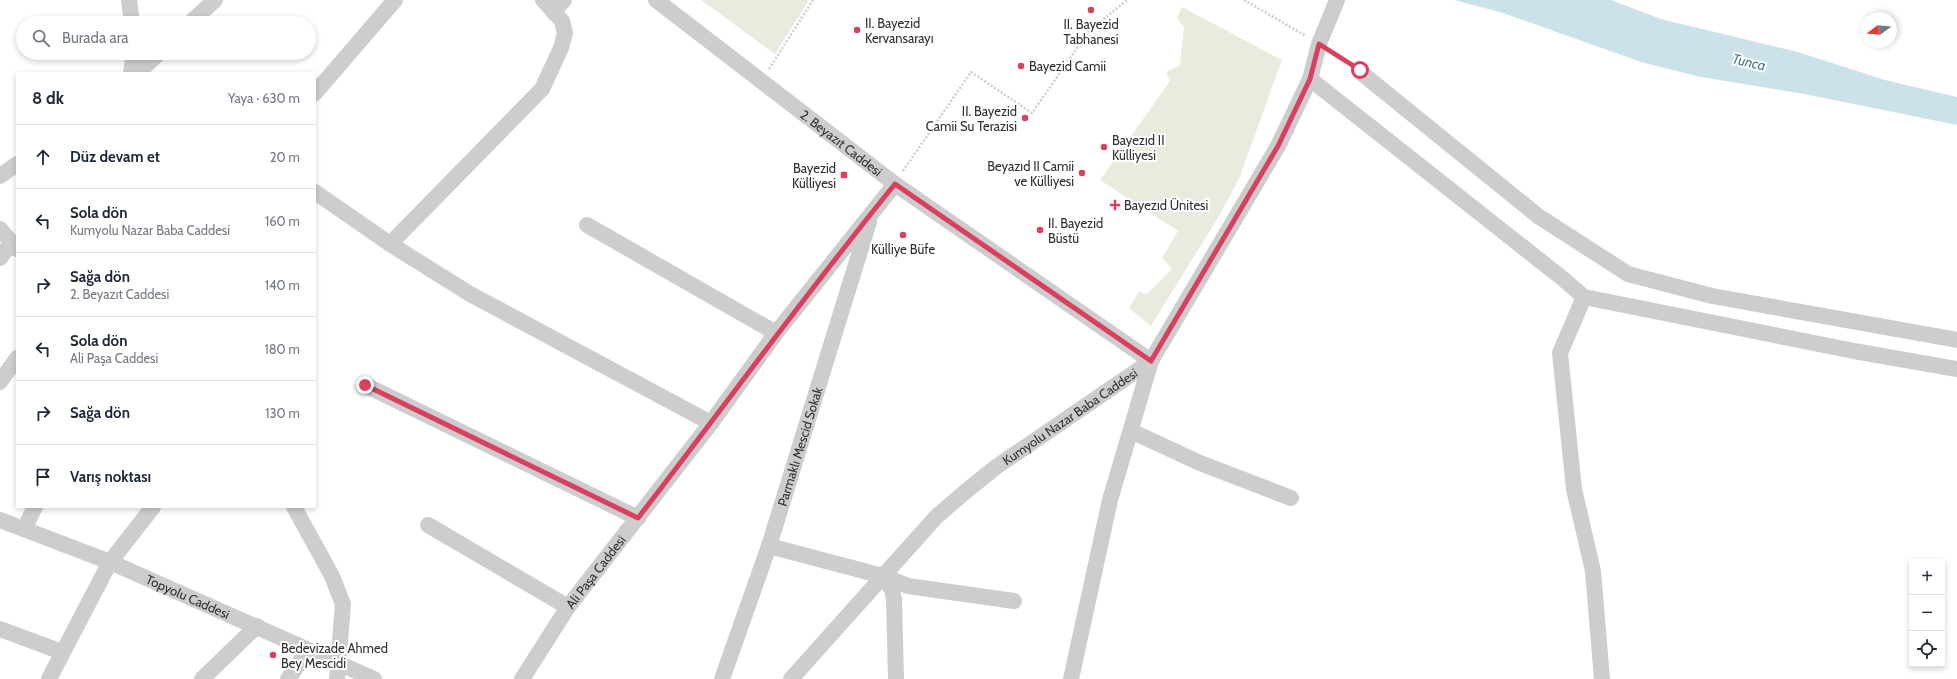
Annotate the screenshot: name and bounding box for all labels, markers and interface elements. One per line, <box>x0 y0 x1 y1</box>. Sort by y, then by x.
marker: II. Bayezid Tabhanesi <box>1086 5 1096 15</box>
north arrow <box>1861 12 1897 48</box>
place label: II. Bayezid Kervansarayı <box>865 15 933 46</box>
search box <box>16 16 316 60</box>
place label: II. Bayezid Tabhanesi <box>1063 16 1119 47</box>
marker: II. Bayezid Kervansarayı <box>852 25 862 35</box>
icon: search <box>30 27 52 49</box>
text: Burada ara <box>62 29 129 47</box>
water label: Tunca <box>1731 49 1767 75</box>
place label: Bayezid Camii <box>1029 58 1106 74</box>
marker: Bayezid Camii <box>1016 61 1026 71</box>
route start <box>1351 61 1369 79</box>
text: 8 dk <box>32 88 64 108</box>
text: Yaya · 630 m <box>228 90 300 106</box>
place label: II. Bayezid Camii Su Terazisi <box>926 103 1017 134</box>
street label: 2. Beyazıt Caddesi <box>797 106 886 179</box>
marker: II. Bayezid Camii Su Terazisi <box>1020 113 1030 123</box>
place label: Bayezıd II Külliyesi <box>1112 132 1164 163</box>
marker: Bayezıd II Külliyesi <box>1099 142 1109 152</box>
icon: ahead <box>32 146 54 168</box>
text: Düz devam et <box>70 148 160 166</box>
text: 20 m <box>270 149 300 165</box>
place label: Beyazıd II Camii ve Külliyesi <box>987 158 1074 189</box>
place label: Bayezid Külliyesi <box>792 160 836 191</box>
marker: Beyazıd II Camii ve Külliyesi <box>1077 168 1087 178</box>
marker: Bayezid Külliyesi <box>839 170 849 180</box>
place label: Bayezıd Ünitesi <box>1124 197 1208 213</box>
marker: Bayezıd Ünitesi <box>1109 199 1121 211</box>
text: Sola dön <box>70 204 127 222</box>
icon: left <box>32 210 54 232</box>
text: 160 m <box>265 213 300 229</box>
place label: II. Bayezid Büstü <box>1048 215 1103 246</box>
text: Kumyolu Nazar Baba Caddesi <box>70 222 230 238</box>
marker: II. Bayezid Büstü <box>1035 225 1045 235</box>
marker: Külliye Büfe <box>898 230 908 240</box>
place label: Külliye Büfe <box>871 241 935 257</box>
text: Sağa dön <box>70 268 130 286</box>
icon: right <box>32 274 54 296</box>
text: 140 m <box>265 277 300 293</box>
text: 2. Beyazıt Caddesi <box>70 286 169 302</box>
text: Sola dön <box>70 332 127 350</box>
icon: left <box>32 338 54 360</box>
text: 180 m <box>264 341 300 357</box>
text: Ali Paşa Caddesi <box>70 350 158 366</box>
street label: Kumyolu Nazar Baba Caddesi <box>999 365 1140 468</box>
route end <box>356 376 374 394</box>
street label: Parmaklı Mescid Sokak <box>774 385 826 508</box>
icon: right <box>32 402 54 424</box>
text: Sağa dön <box>70 404 130 422</box>
text: 130 m <box>265 405 300 421</box>
icon: arrive <box>32 466 54 488</box>
text: Varış noktası <box>70 468 151 486</box>
street label: Ali Paşa Caddesi <box>562 532 629 612</box>
map controls <box>1909 559 1945 667</box>
button: + <box>1909 559 1945 595</box>
street label: Topyolu Caddesi <box>144 571 232 622</box>
button: − <box>1909 595 1945 631</box>
button: locate <box>1909 631 1945 667</box>
place label: Bedevizade Ahmed Bey Mescidi <box>281 640 388 671</box>
marker: Bedevizade Ahmed Bey Mescidi <box>268 650 278 660</box>

